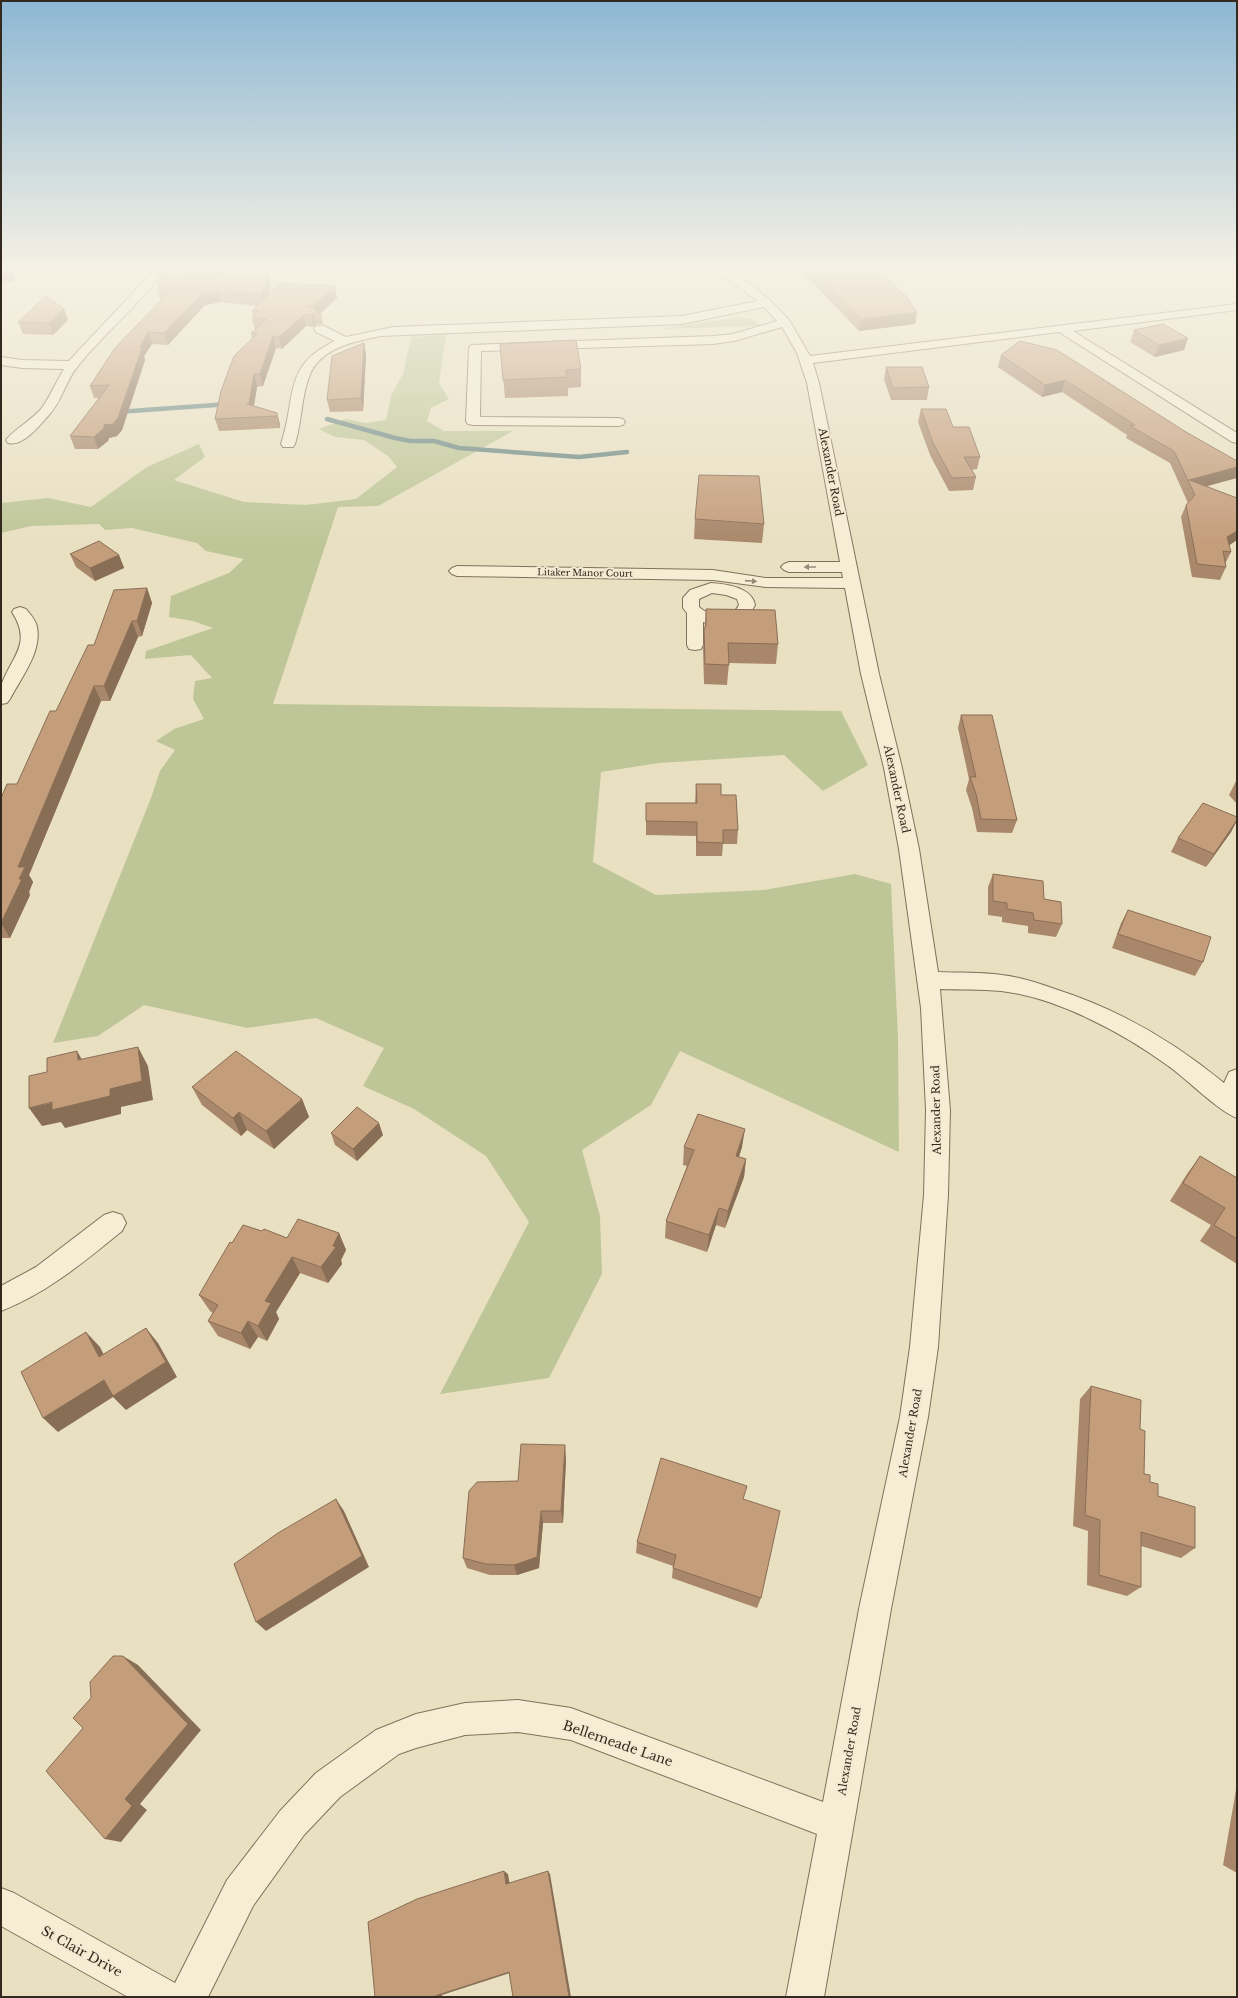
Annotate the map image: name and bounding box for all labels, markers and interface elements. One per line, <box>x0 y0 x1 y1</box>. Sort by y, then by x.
street label: Alexander Road <box>815 426 847 518</box>
one-way arrow <box>803 564 816 570</box>
street label: Litaker Manor Court <box>537 566 633 579</box>
one-way arrow <box>745 578 758 584</box>
street label: Alexander Road <box>881 743 913 835</box>
street label: Alexander Road <box>928 1064 944 1156</box>
street label: Alexander Road <box>895 1387 925 1479</box>
street label: Alexander Road <box>834 1705 864 1797</box>
street label: Bellemeade Lane <box>561 1717 675 1770</box>
street label: St Clair Drive <box>38 1922 125 1981</box>

